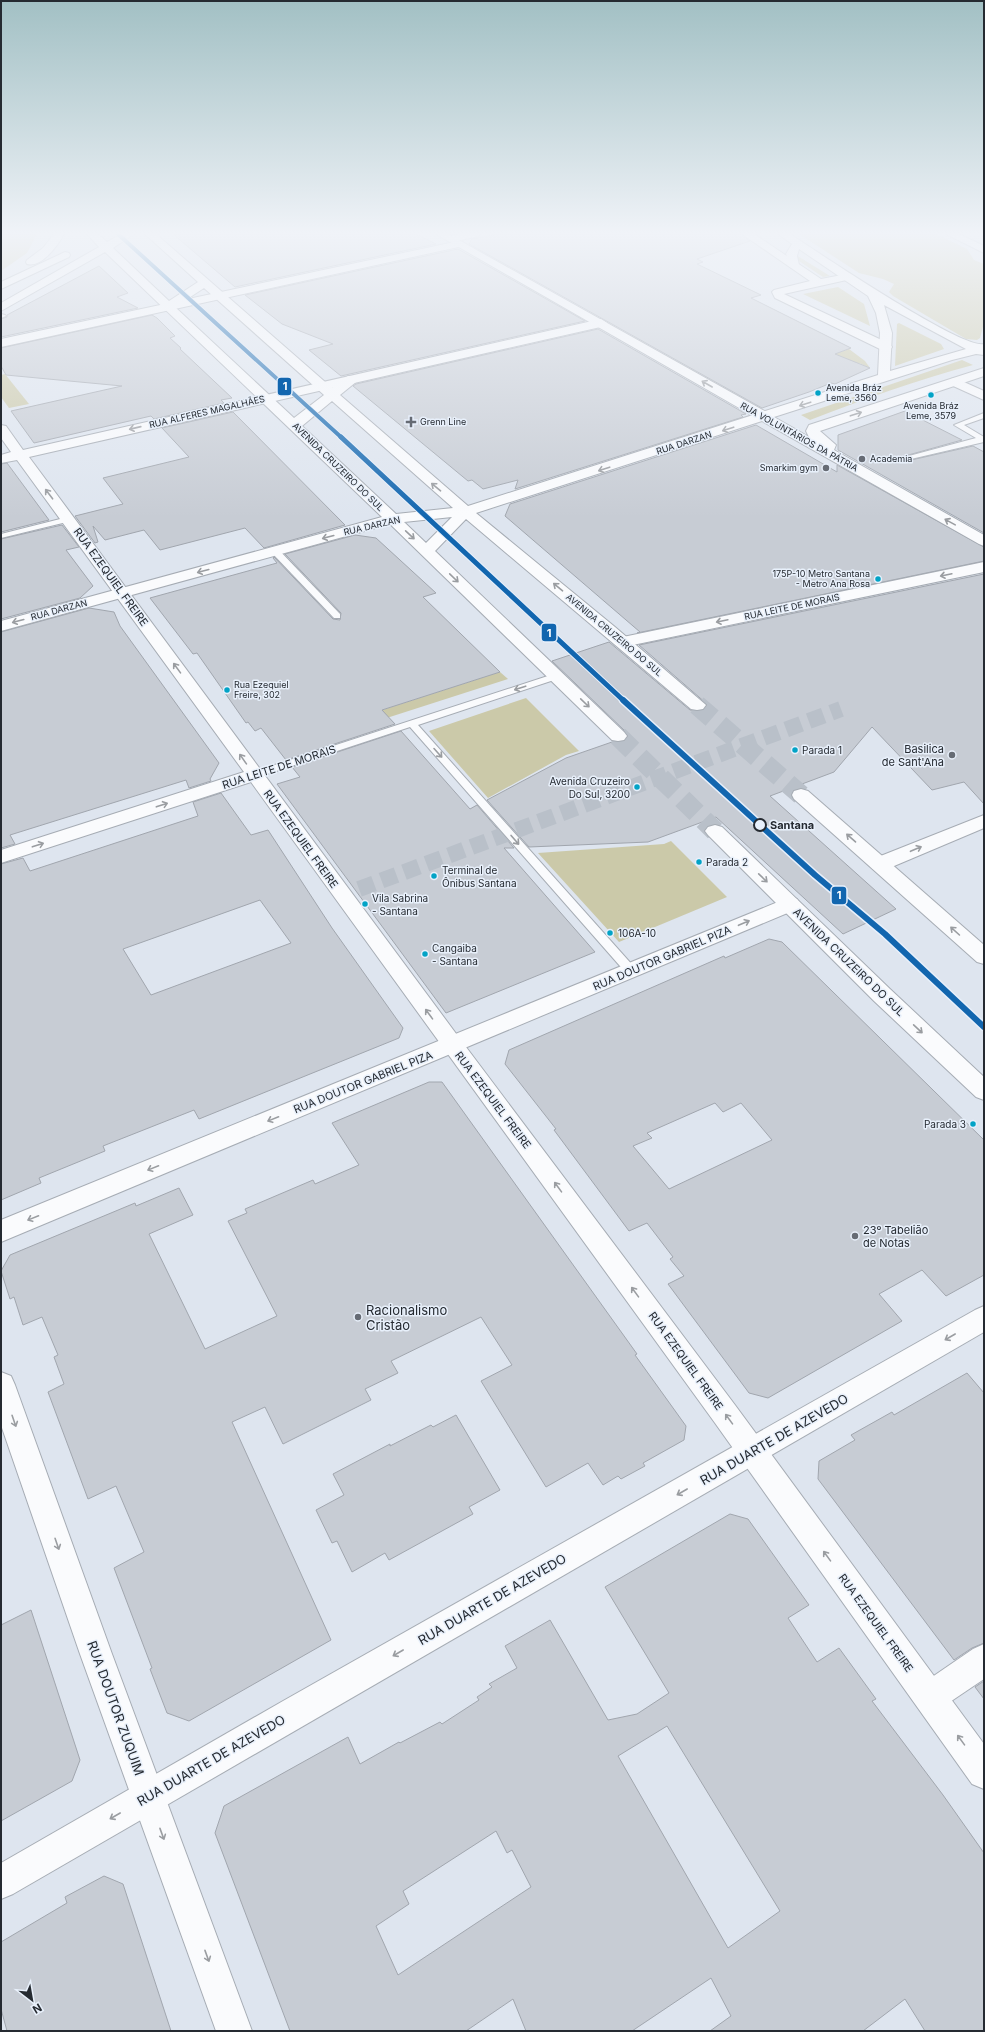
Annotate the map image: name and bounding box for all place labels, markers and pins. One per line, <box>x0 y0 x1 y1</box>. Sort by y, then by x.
place label: Avenida Bráz Leme, 3560 <box>826 382 882 403</box>
marker: Avenida Bráz Leme, 3560 <box>813 388 823 398</box>
marker: Avenida Bráz Leme, 3579 <box>926 390 936 400</box>
place label: Avenida Bráz Leme, 3579 <box>903 400 959 421</box>
marker: Grenn Line <box>405 416 417 428</box>
place label: Grenn Line <box>420 416 466 427</box>
place label: Academia <box>870 453 912 464</box>
marker: Academia <box>857 454 867 464</box>
place label: Smarkim gym <box>760 462 818 473</box>
marker: Smarkim gym <box>821 463 831 473</box>
place label: 175P-10 Metro Santana - Metro Ana Rosa <box>772 568 870 589</box>
marker: 175P-10 Metro Santana - Metro Ana Rosa <box>873 574 883 584</box>
place label: Rua Ezequiel Freire, 302 <box>234 679 289 700</box>
marker: Rua Ezequiel Freire, 302 <box>222 685 232 695</box>
place label: Basilica de Sant'Ana <box>882 742 944 769</box>
place label: Parada 1 <box>802 744 842 756</box>
marker: Parada 1 <box>790 745 800 755</box>
marker: Basilica de Sant'Ana <box>947 750 957 760</box>
place label: Avenida Cruzeiro Do Sul, 3200 <box>549 775 630 800</box>
marker: Avenida Cruzeiro Do Sul, 3200 <box>632 782 642 792</box>
marker: Santana <box>753 818 767 832</box>
place label: Santana <box>770 818 814 832</box>
place label: Parada 2 <box>706 856 748 868</box>
marker: Parada 2 <box>694 857 704 867</box>
place label: Terminal de Ônibus Santana <box>442 864 517 889</box>
marker: Terminal de Ônibus Santana <box>429 871 439 881</box>
place label: Vila Sabrina - Santana <box>372 892 428 917</box>
marker: Vila Sabrina - Santana <box>360 899 370 909</box>
place label: 106A-10 <box>618 927 656 939</box>
marker: 106A-10 <box>605 928 615 938</box>
place label: Cangaiba - Santana <box>432 942 478 967</box>
marker: Cangaiba - Santana <box>420 949 430 959</box>
place label: Parada 3 <box>924 1118 966 1130</box>
marker: Parada 3 <box>968 1119 978 1129</box>
place label: 23º Tabelião de Notas <box>863 1223 929 1250</box>
marker: 23º Tabelião de Notas <box>850 1231 860 1241</box>
place label: Racionalismo Cristão <box>366 1302 447 1333</box>
marker: Racionalismo Cristão <box>353 1312 363 1322</box>

